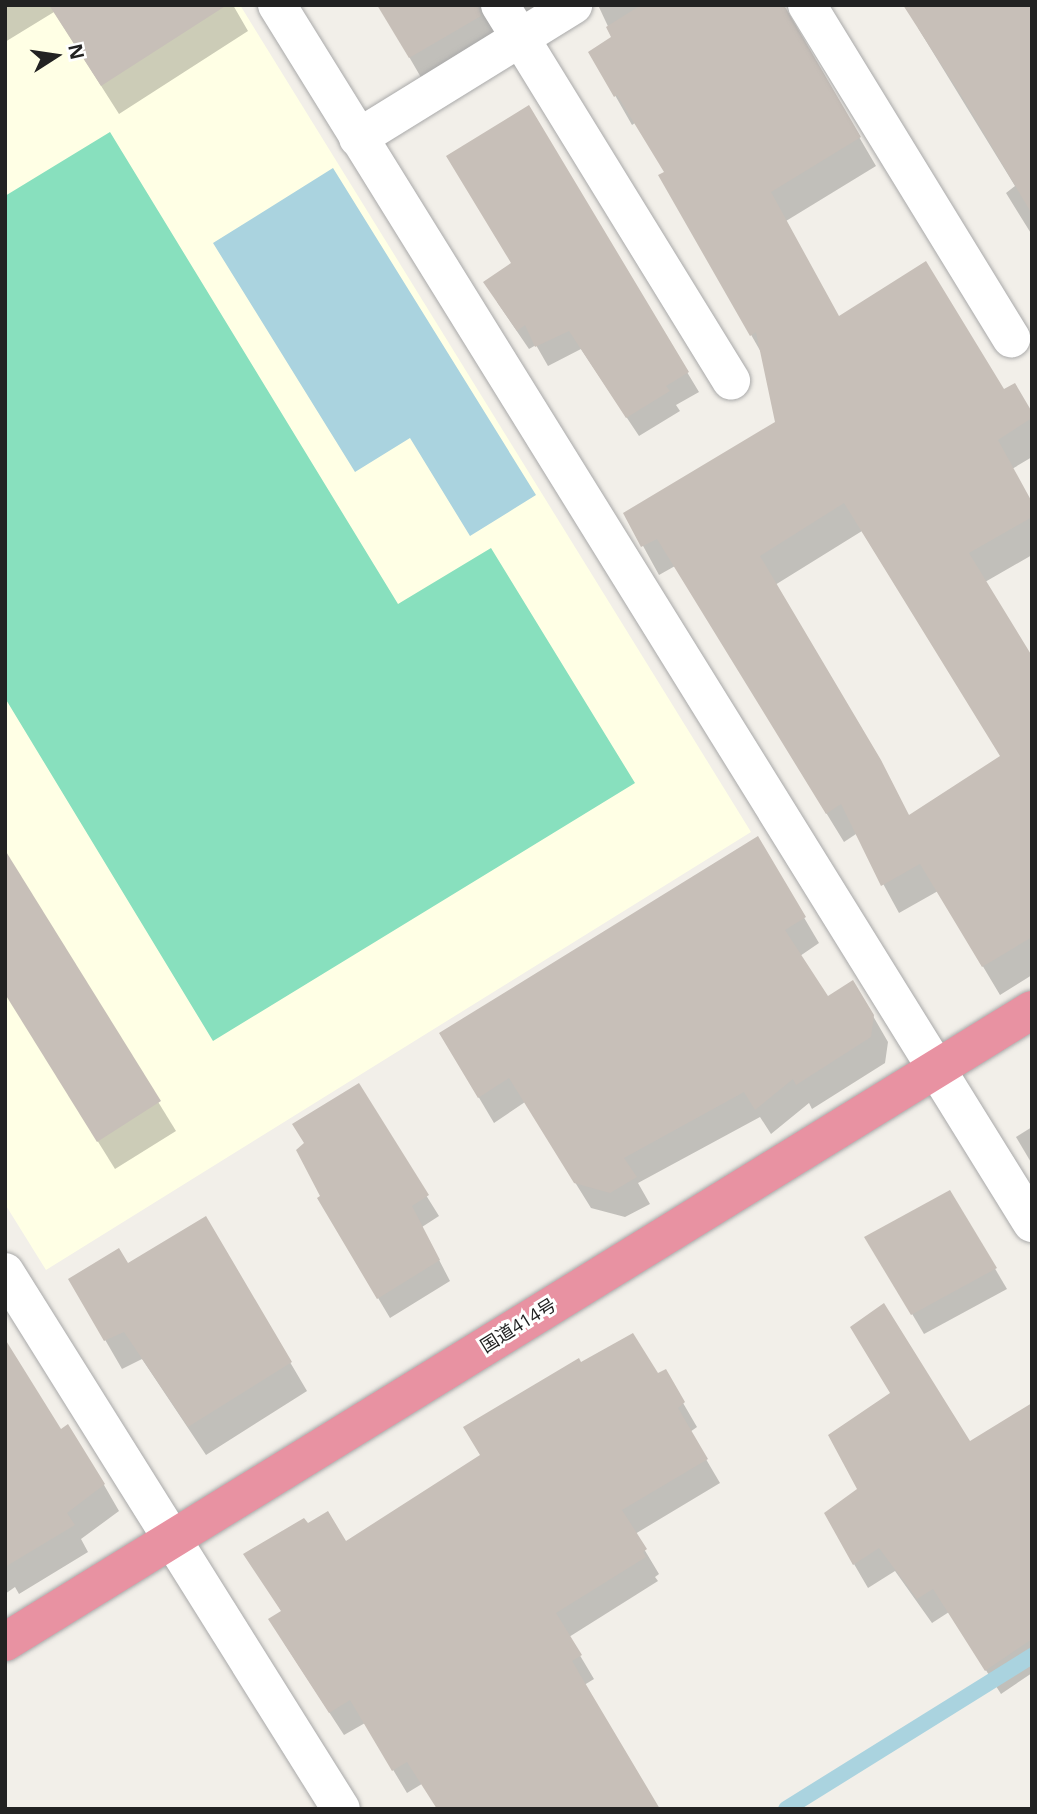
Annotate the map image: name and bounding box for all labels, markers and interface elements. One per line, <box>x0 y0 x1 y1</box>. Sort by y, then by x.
north arrow <box>21 21 91 91</box>
text: N <box>62 41 91 62</box>
street label: 国道414号 <box>476 1293 560 1357</box>

